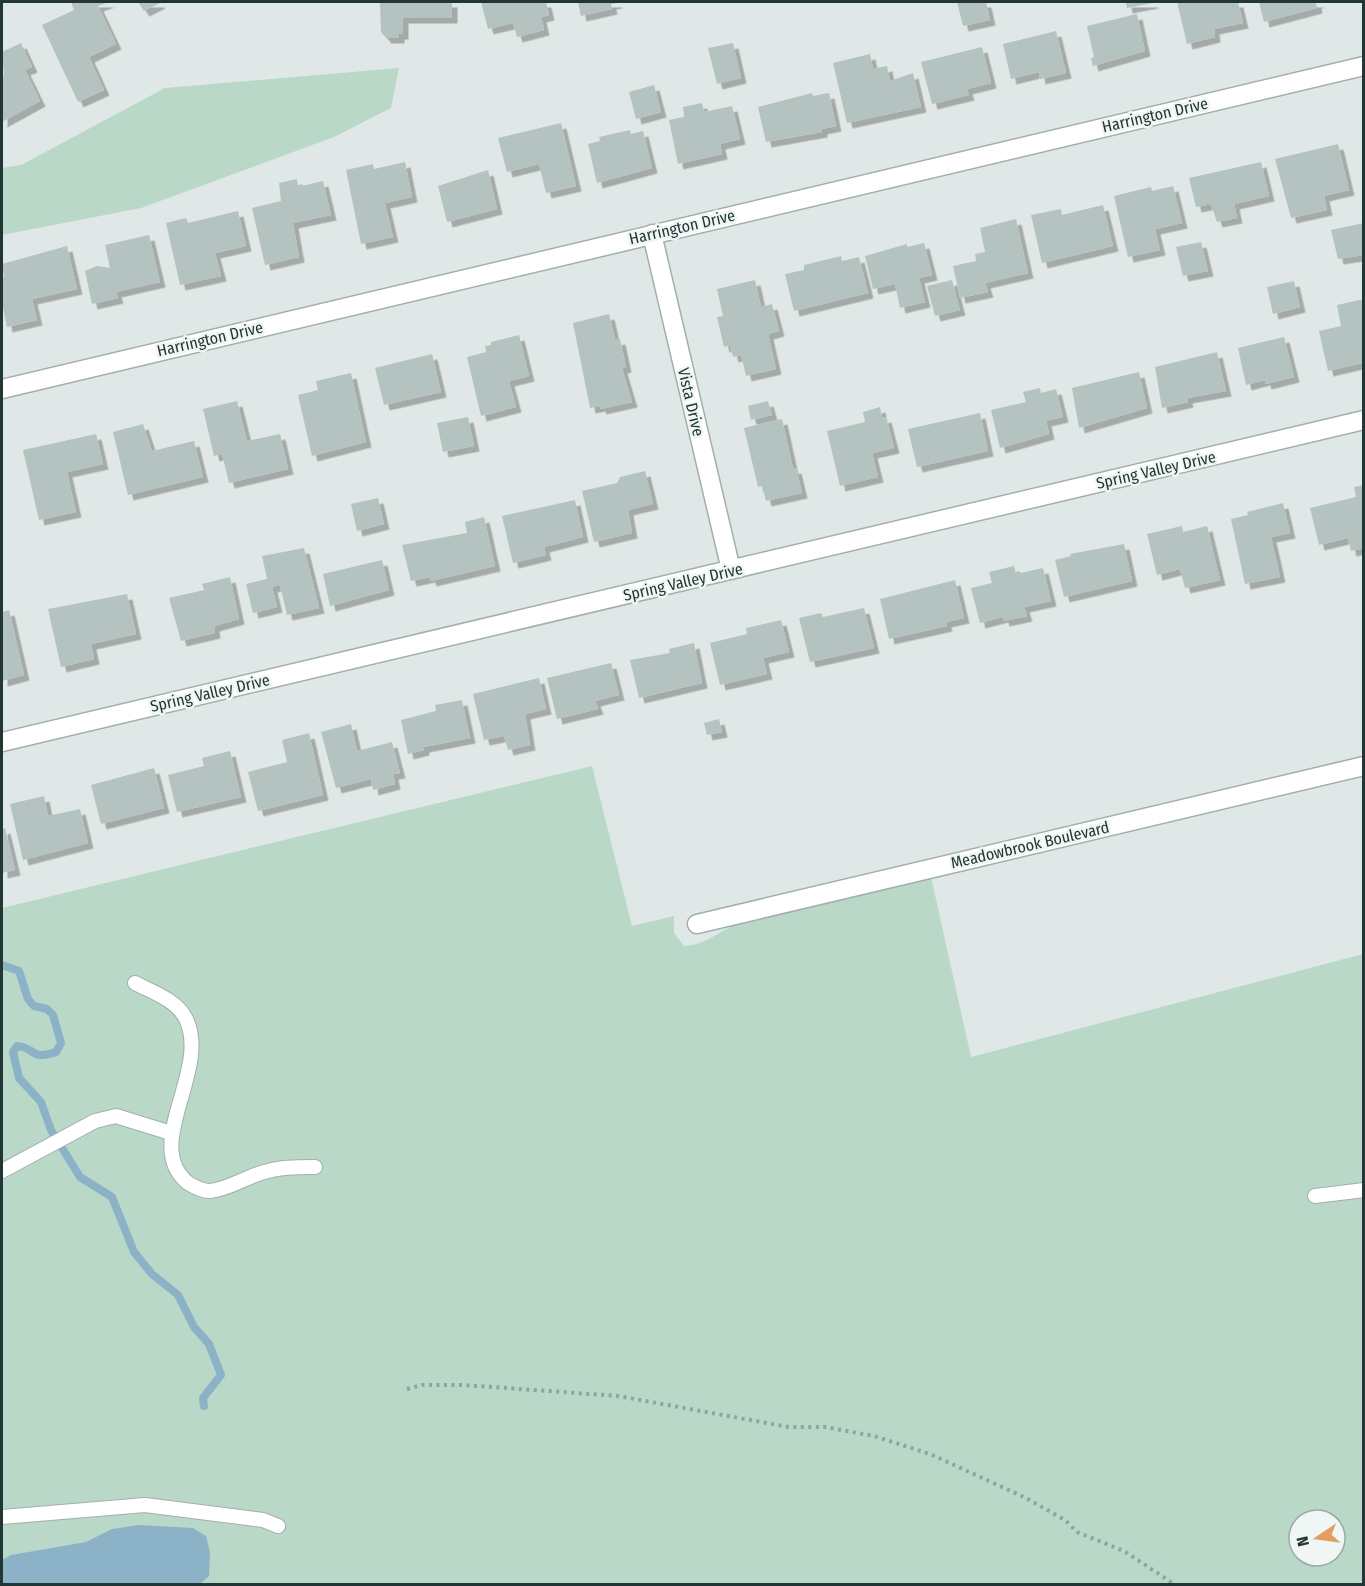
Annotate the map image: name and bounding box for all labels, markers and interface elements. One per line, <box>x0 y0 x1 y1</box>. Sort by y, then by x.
street label: Harrington Drive <box>1100 94 1210 136</box>
street label: Harrington Drive <box>627 206 737 248</box>
street label: Harrington Drive <box>155 318 265 360</box>
street label: Vista Drive <box>674 366 708 438</box>
street label: Spring Valley Drive <box>1094 447 1218 493</box>
street label: Spring Valley Drive <box>621 559 745 605</box>
street label: Spring Valley Drive <box>148 670 272 716</box>
street label: Meadowbrook Boulevard <box>949 818 1111 872</box>
north arrow <box>1287 1508 1347 1568</box>
text: N <box>1293 1534 1313 1548</box>

